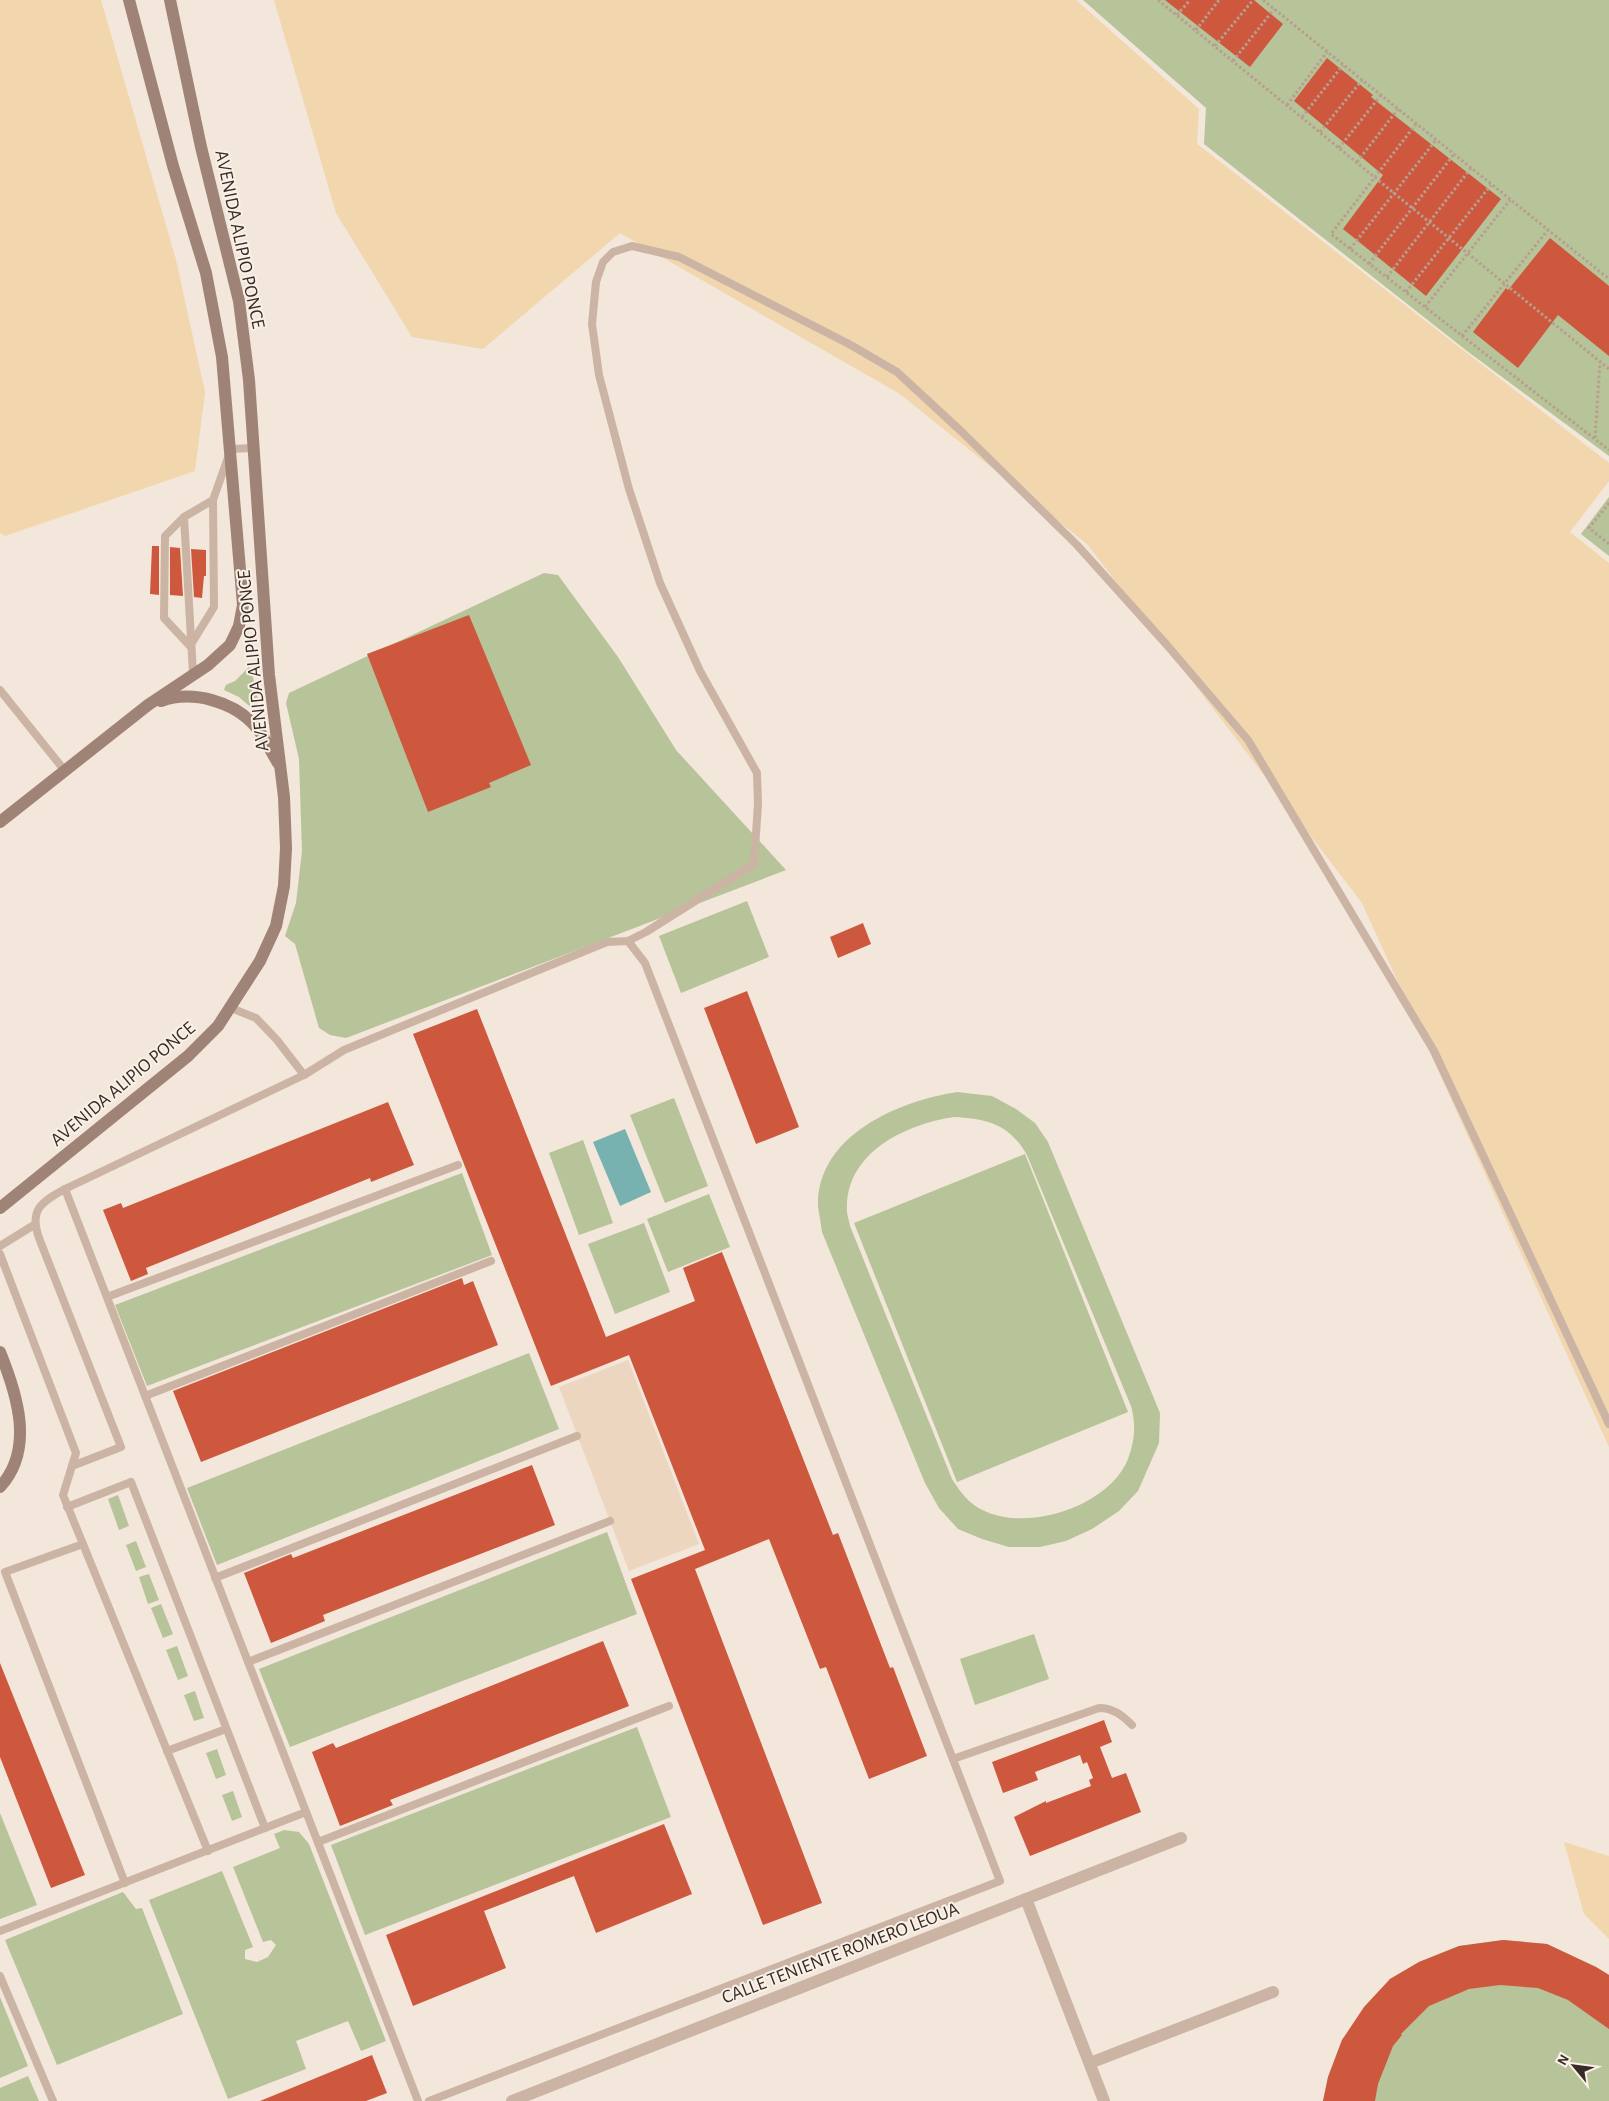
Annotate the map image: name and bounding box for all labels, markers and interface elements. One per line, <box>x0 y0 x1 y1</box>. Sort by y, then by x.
street label: AVENIDA ALIPIO PONCE <box>211 148 268 330</box>
street label: AVENIDA ALIPIO PONCE <box>235 569 272 752</box>
street label: AVENIDA ALIPIO PONCE <box>47 1018 199 1150</box>
street label: CALLE TENIENTE ROMERO LEOUA <box>719 1899 962 2008</box>
north arrow <box>1549 2041 1599 2091</box>
text: N <box>1555 2053 1572 2068</box>

